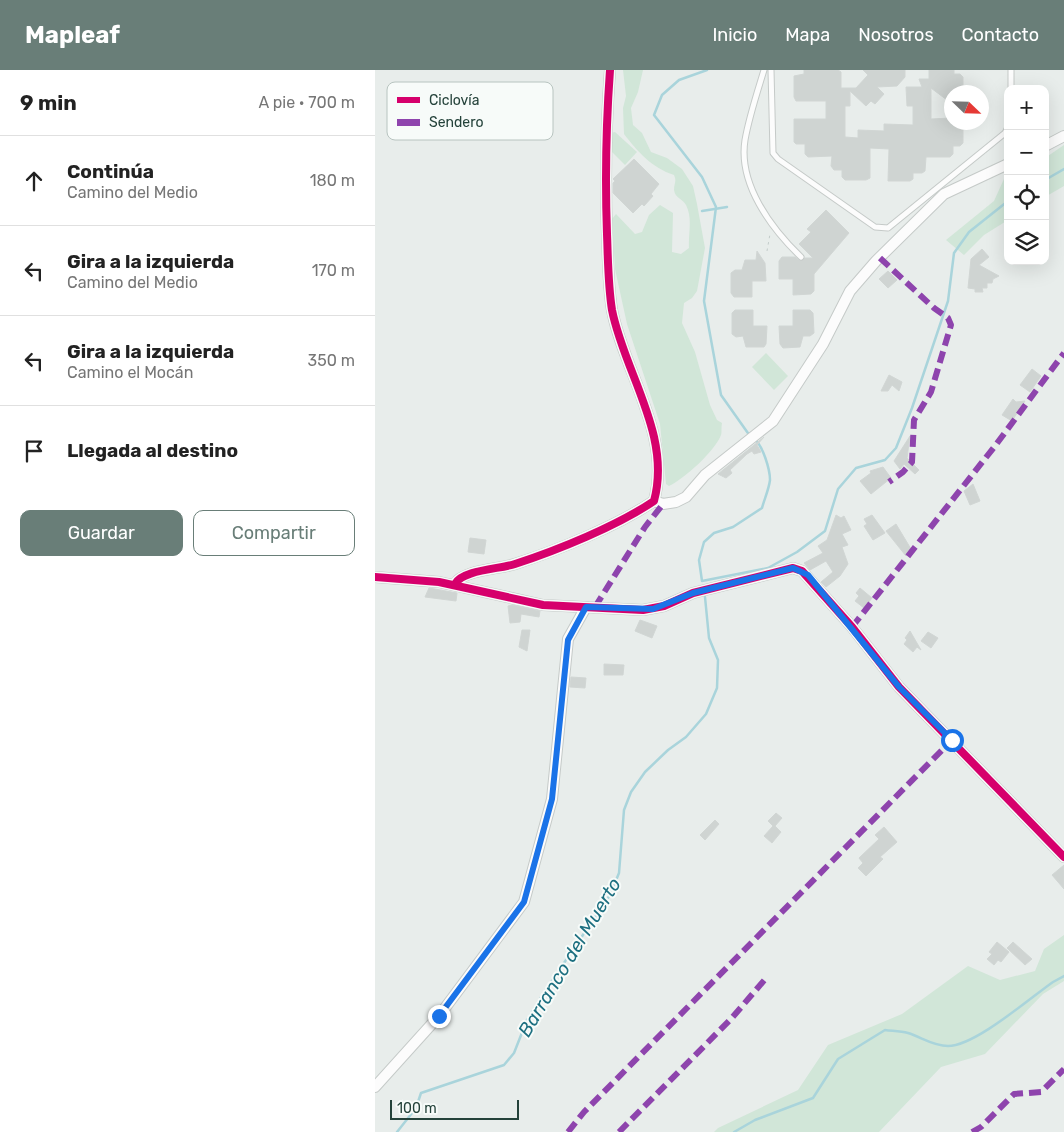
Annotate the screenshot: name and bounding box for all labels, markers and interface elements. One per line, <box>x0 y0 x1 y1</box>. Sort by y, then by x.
text: Mapleaf <box>25 21 120 49</box>
text: Inicio <box>712 24 757 46</box>
text: Mapa <box>785 24 830 46</box>
text: Nosotros <box>858 24 934 46</box>
text: Contacto <box>962 24 1039 46</box>
legend <box>387 82 553 140</box>
north arrow <box>944 85 989 130</box>
map controls <box>1004 85 1049 265</box>
button: + <box>1004 85 1049 130</box>
text: 9 min <box>20 90 77 115</box>
text: Ciclovía <box>429 92 480 109</box>
text: A pie · 700 m <box>259 93 355 112</box>
text: Sendero <box>429 114 483 131</box>
button: − <box>1004 130 1049 175</box>
text: Continúa <box>67 160 154 183</box>
icon: ahead <box>20 167 48 195</box>
text: 180 m <box>310 171 355 190</box>
button: locate <box>1004 175 1049 220</box>
text: Camino del Medio <box>67 183 198 202</box>
button: layers <box>1004 220 1049 265</box>
text: Gira a la izquierda <box>67 250 234 273</box>
icon: left <box>20 257 48 285</box>
text: 170 m <box>312 261 355 280</box>
text: Camino del Medio <box>67 273 198 292</box>
text: Gira a la izquierda <box>67 340 234 363</box>
icon: left <box>20 347 48 375</box>
text: 350 m <box>308 351 355 370</box>
text: Camino el Mocán <box>67 363 193 382</box>
icon: arrive <box>20 437 48 465</box>
text: Llegada al destino <box>67 439 238 462</box>
button: Guardar <box>20 510 183 556</box>
button: Compartir <box>193 510 355 556</box>
route start <box>941 729 964 752</box>
water label: Barranco del Muerto <box>513 874 626 1041</box>
route end <box>428 1005 451 1028</box>
scale bar <box>390 1097 519 1120</box>
text: 100 m <box>397 1100 437 1117</box>

